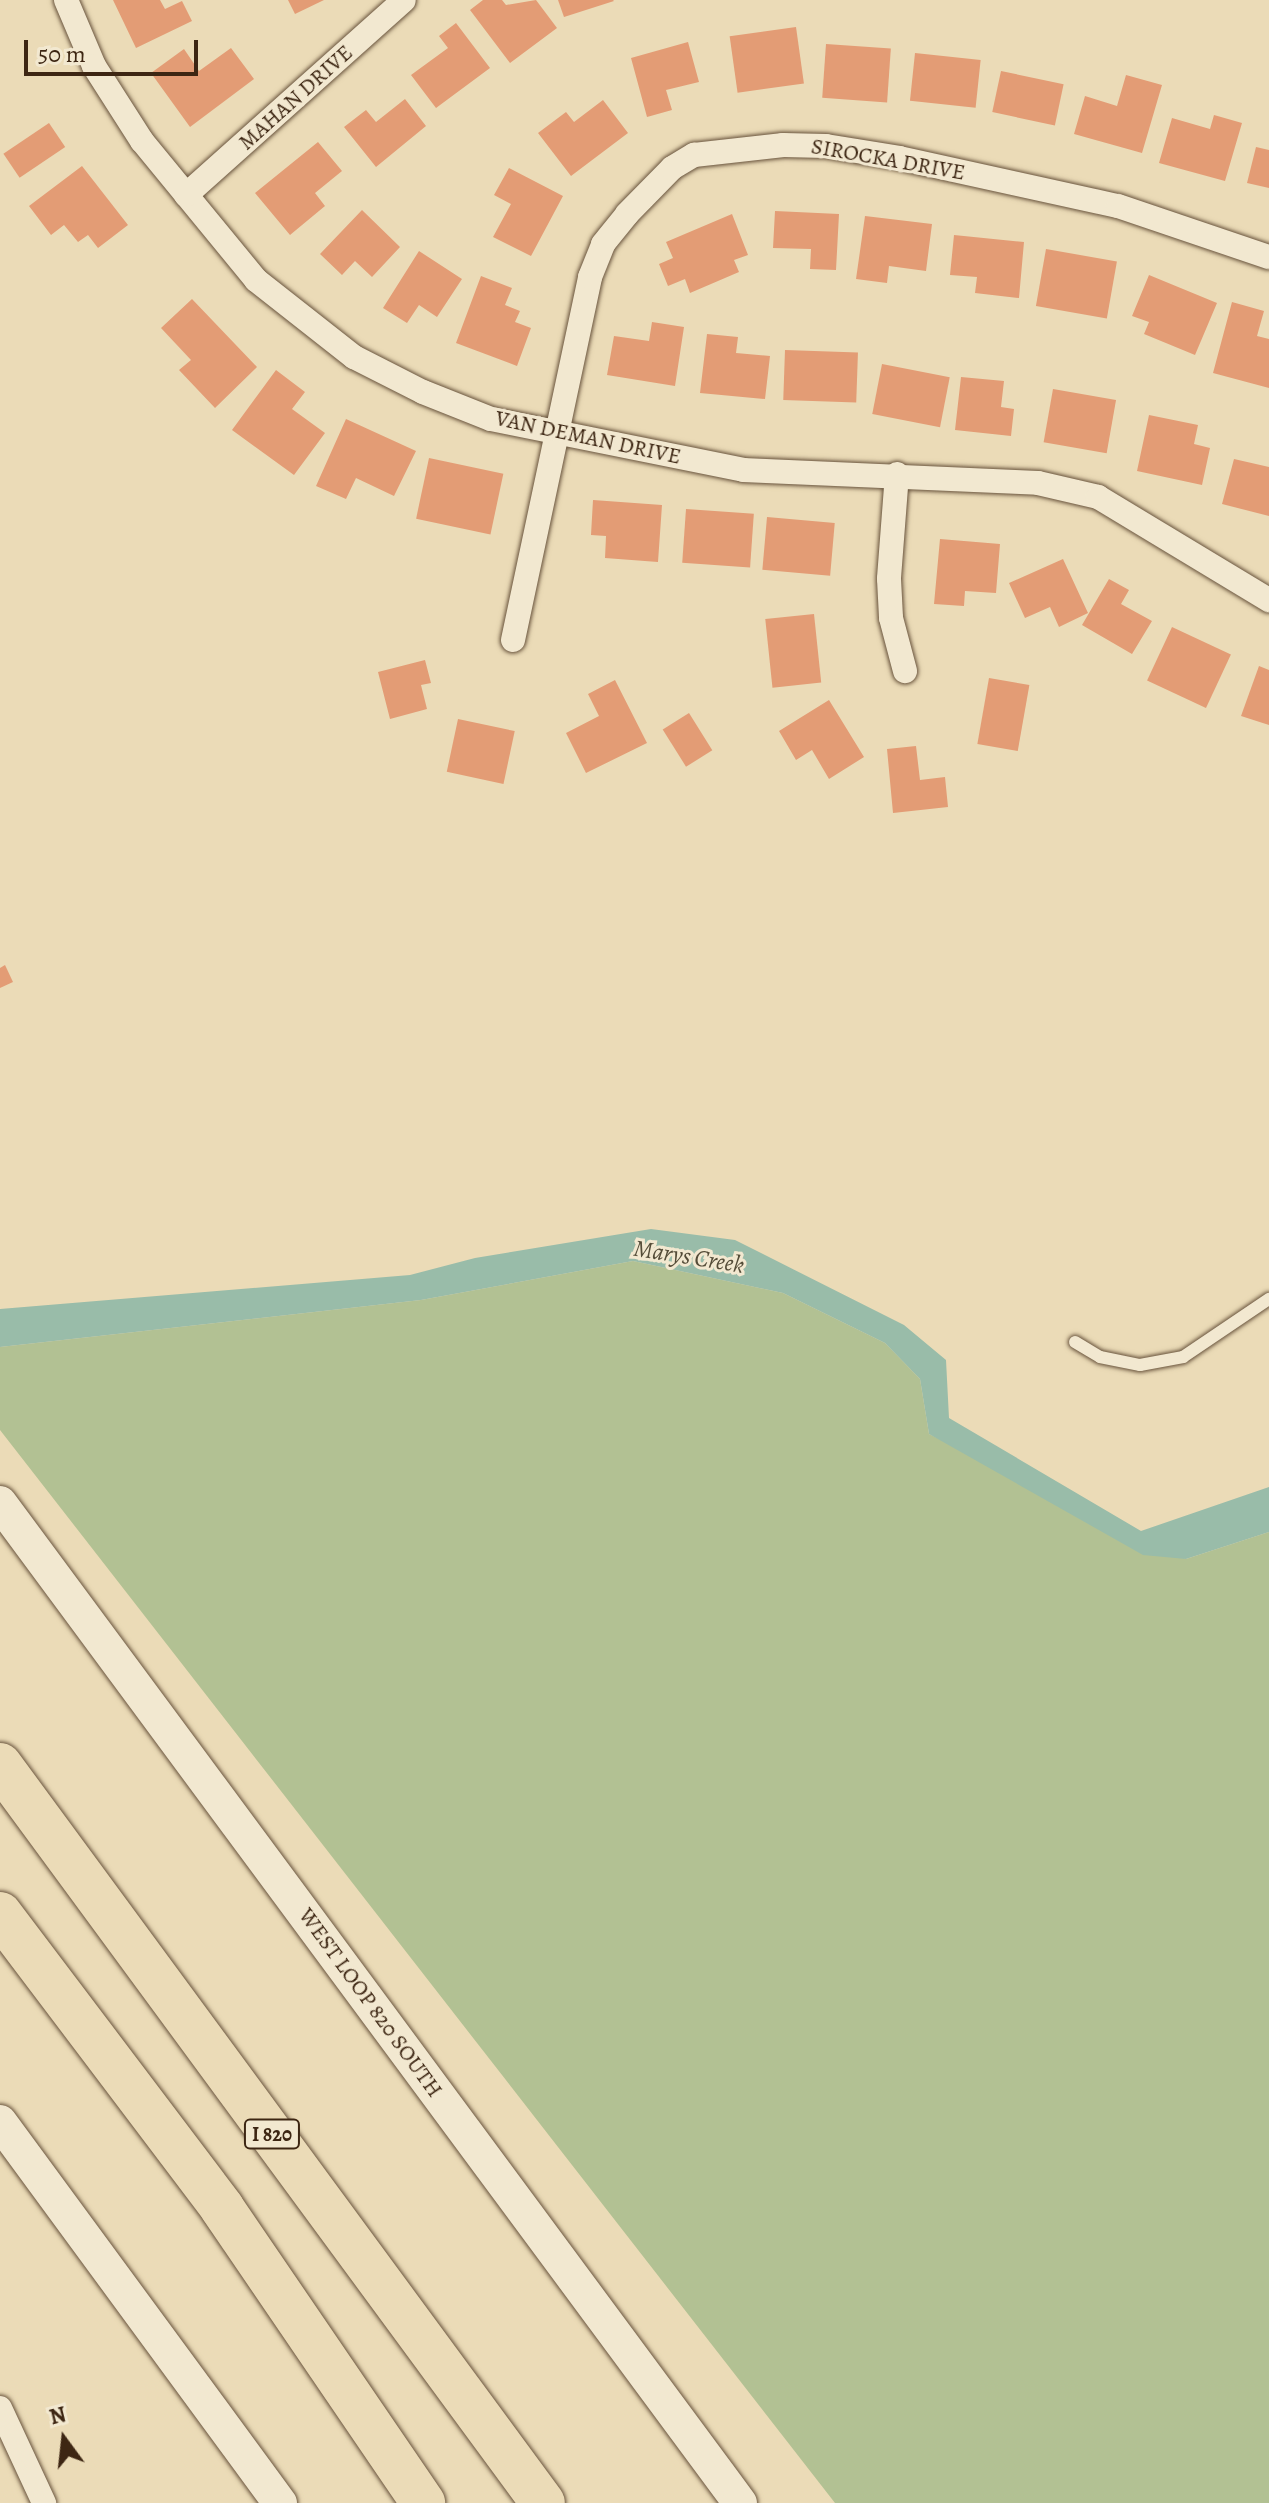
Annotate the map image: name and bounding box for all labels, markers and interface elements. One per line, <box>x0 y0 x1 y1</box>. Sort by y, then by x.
scale bar <box>28 24 202 74</box>
text: 50 m <box>38 38 86 70</box>
street label: MAHAN DRIVE <box>234 40 358 156</box>
street label: SIROCKA DRIVE <box>809 133 967 187</box>
street label: VAN DEMAN DRIVE <box>493 405 683 471</box>
water label: Marys Creek <box>632 1234 746 1280</box>
street label: WEST LOOP 820 SOUTH <box>293 1903 447 2103</box>
road number: I 820 <box>242 2118 302 2150</box>
north arrow <box>24 2399 104 2479</box>
text: N <box>46 2399 69 2432</box>

